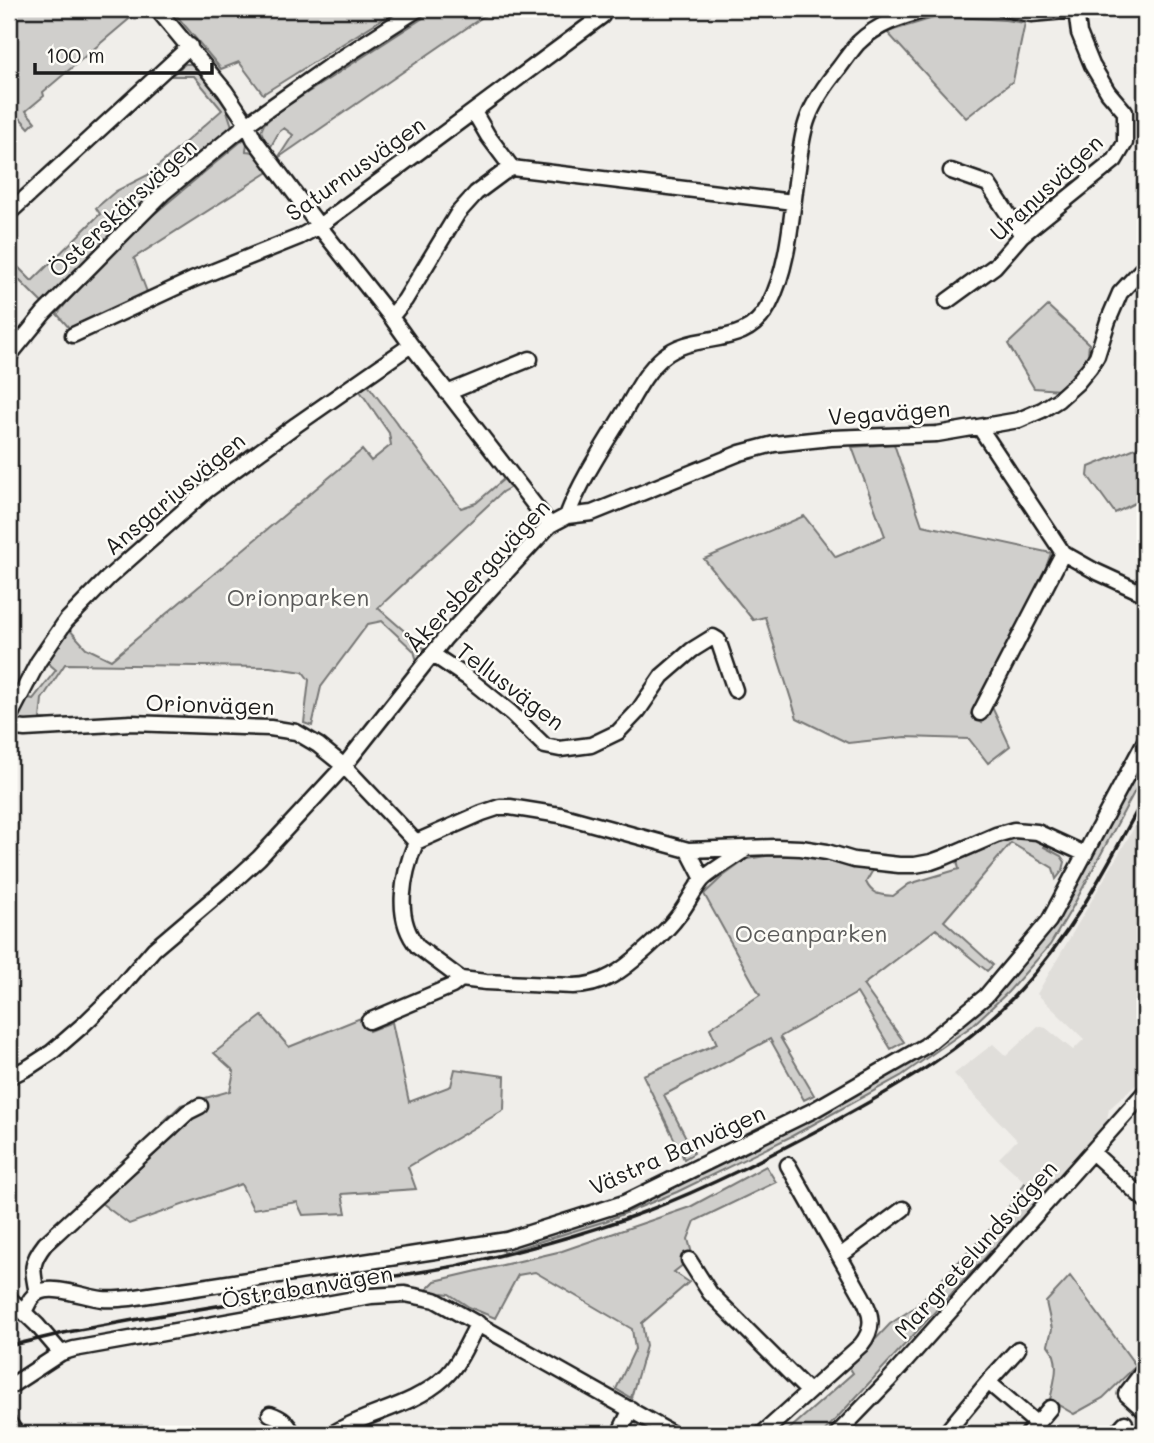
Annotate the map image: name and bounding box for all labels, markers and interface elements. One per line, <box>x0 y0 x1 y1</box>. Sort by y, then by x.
scale bar <box>35 32 212 76</box>
text: 100 m <box>46 41 105 68</box>
street label: Saturnusvägen <box>279 109 431 227</box>
street label: Uranusvägen <box>983 127 1109 247</box>
street label: Österskärsvägen <box>42 131 202 283</box>
street label: Vegavägen <box>827 393 951 431</box>
street label: Ansgariusvägen <box>97 425 251 561</box>
street label: Åkersbergavägen <box>398 492 556 658</box>
park label: Orionparken <box>227 582 369 612</box>
street label: Tellusvägen <box>451 635 571 737</box>
street label: Orionvägen <box>145 687 275 721</box>
park label: Oceanparken <box>735 918 887 948</box>
street label: Västra Banvägen <box>585 1097 769 1201</box>
street label: Margretelundsvägen <box>887 1153 1063 1345</box>
street label: Östrabanvägen <box>219 1258 395 1314</box>

